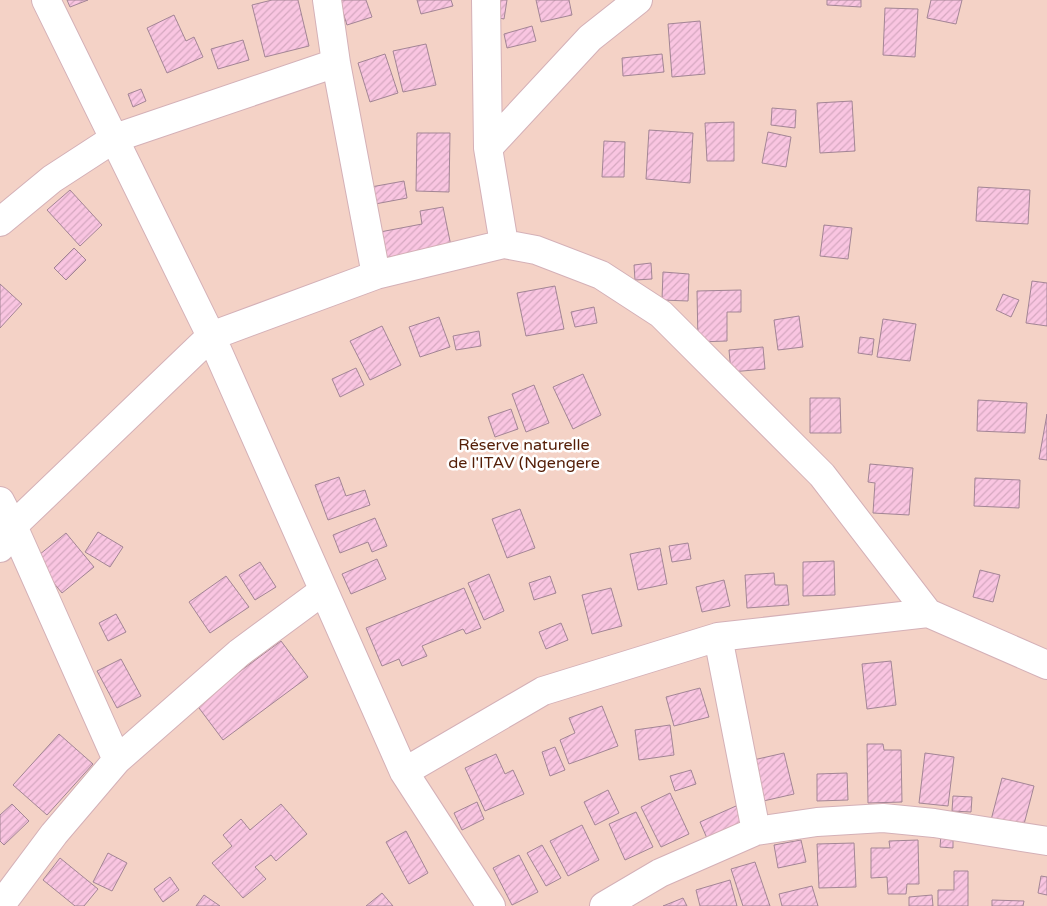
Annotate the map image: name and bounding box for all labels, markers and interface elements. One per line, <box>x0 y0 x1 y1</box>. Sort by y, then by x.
park label: Réserve naturelle de l'ITAV (Ngengere <box>448 435 600 473</box>

